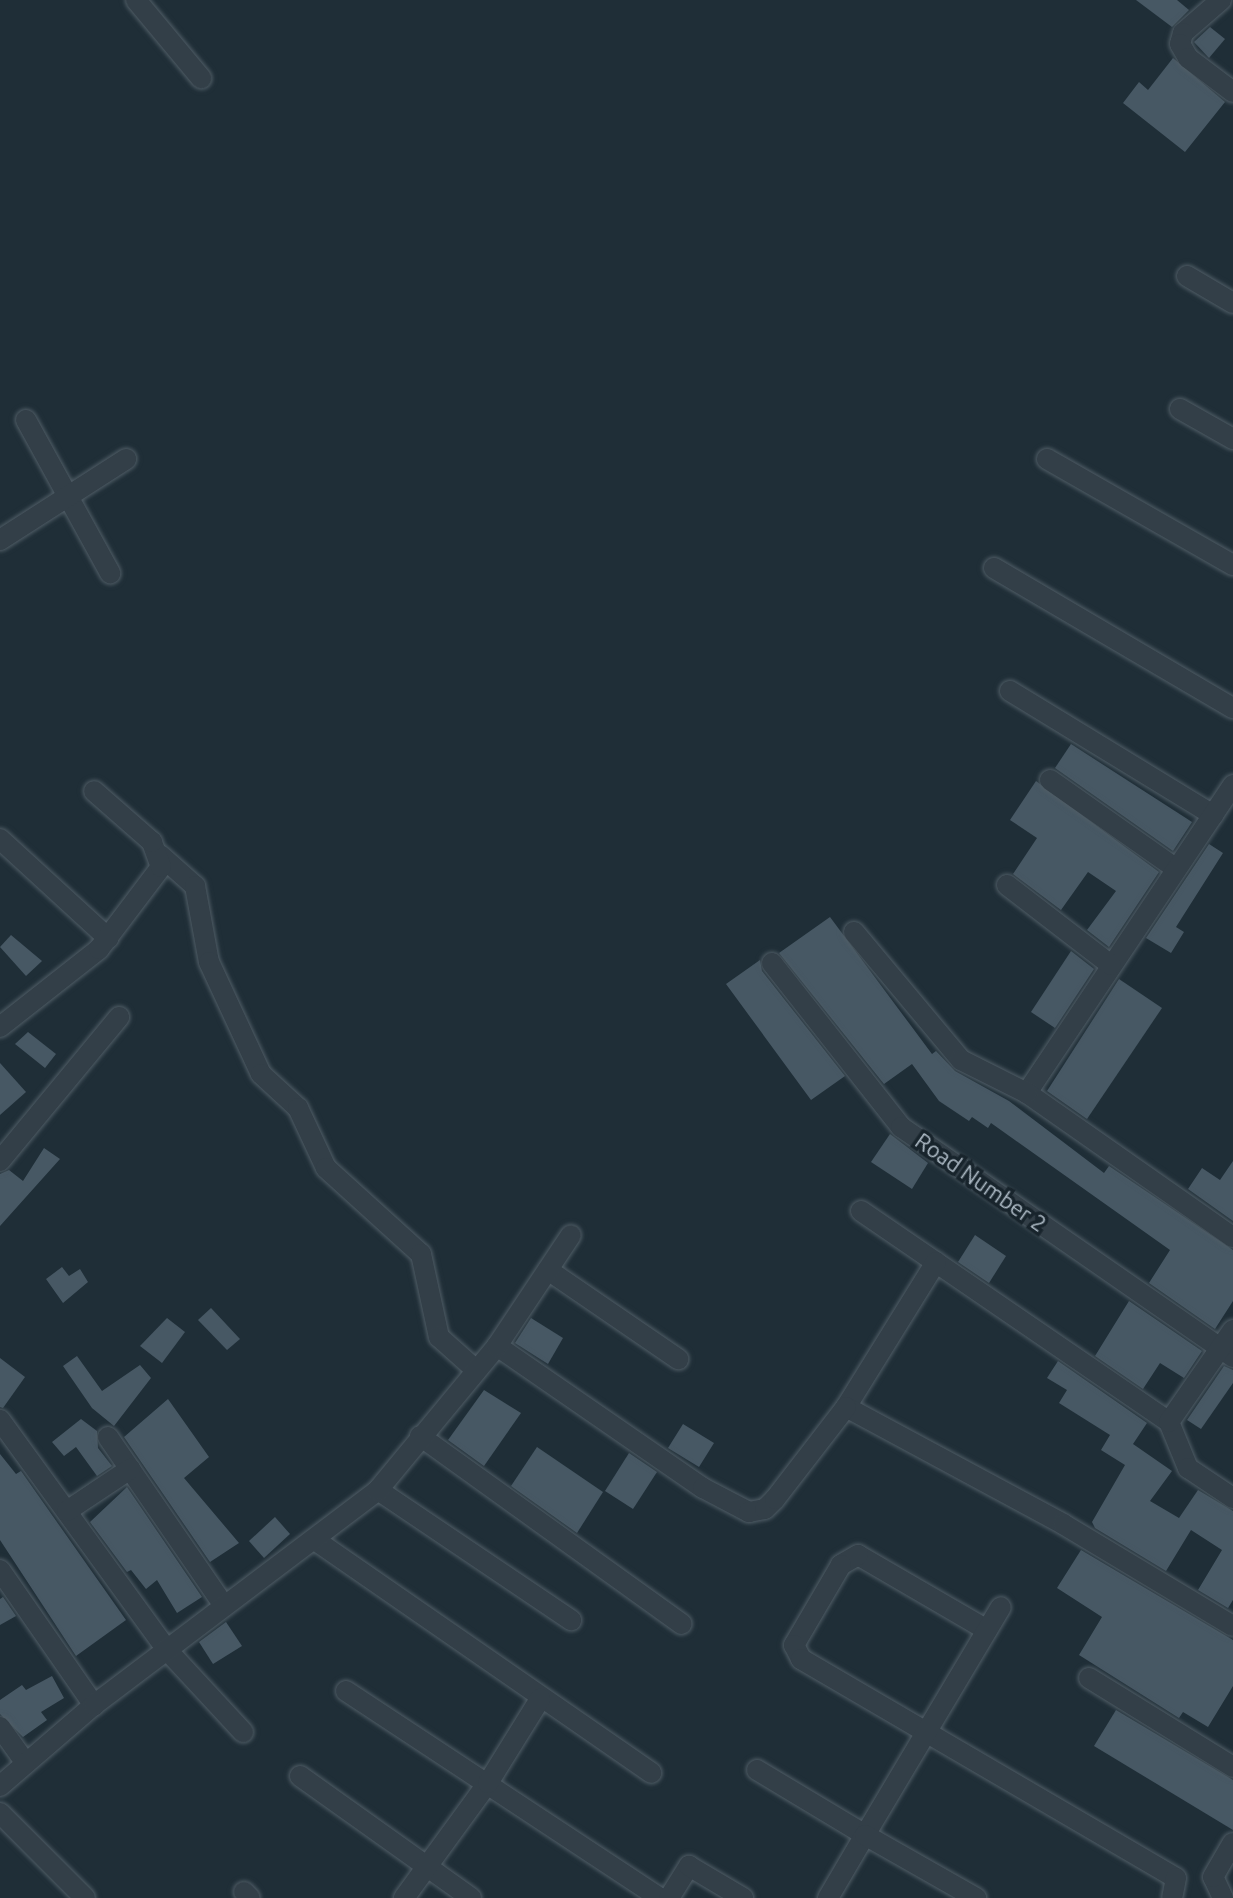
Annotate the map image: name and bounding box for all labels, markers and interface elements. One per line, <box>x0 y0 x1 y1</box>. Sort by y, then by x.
street label: Road Number 2 <box>910 1127 1052 1237</box>

